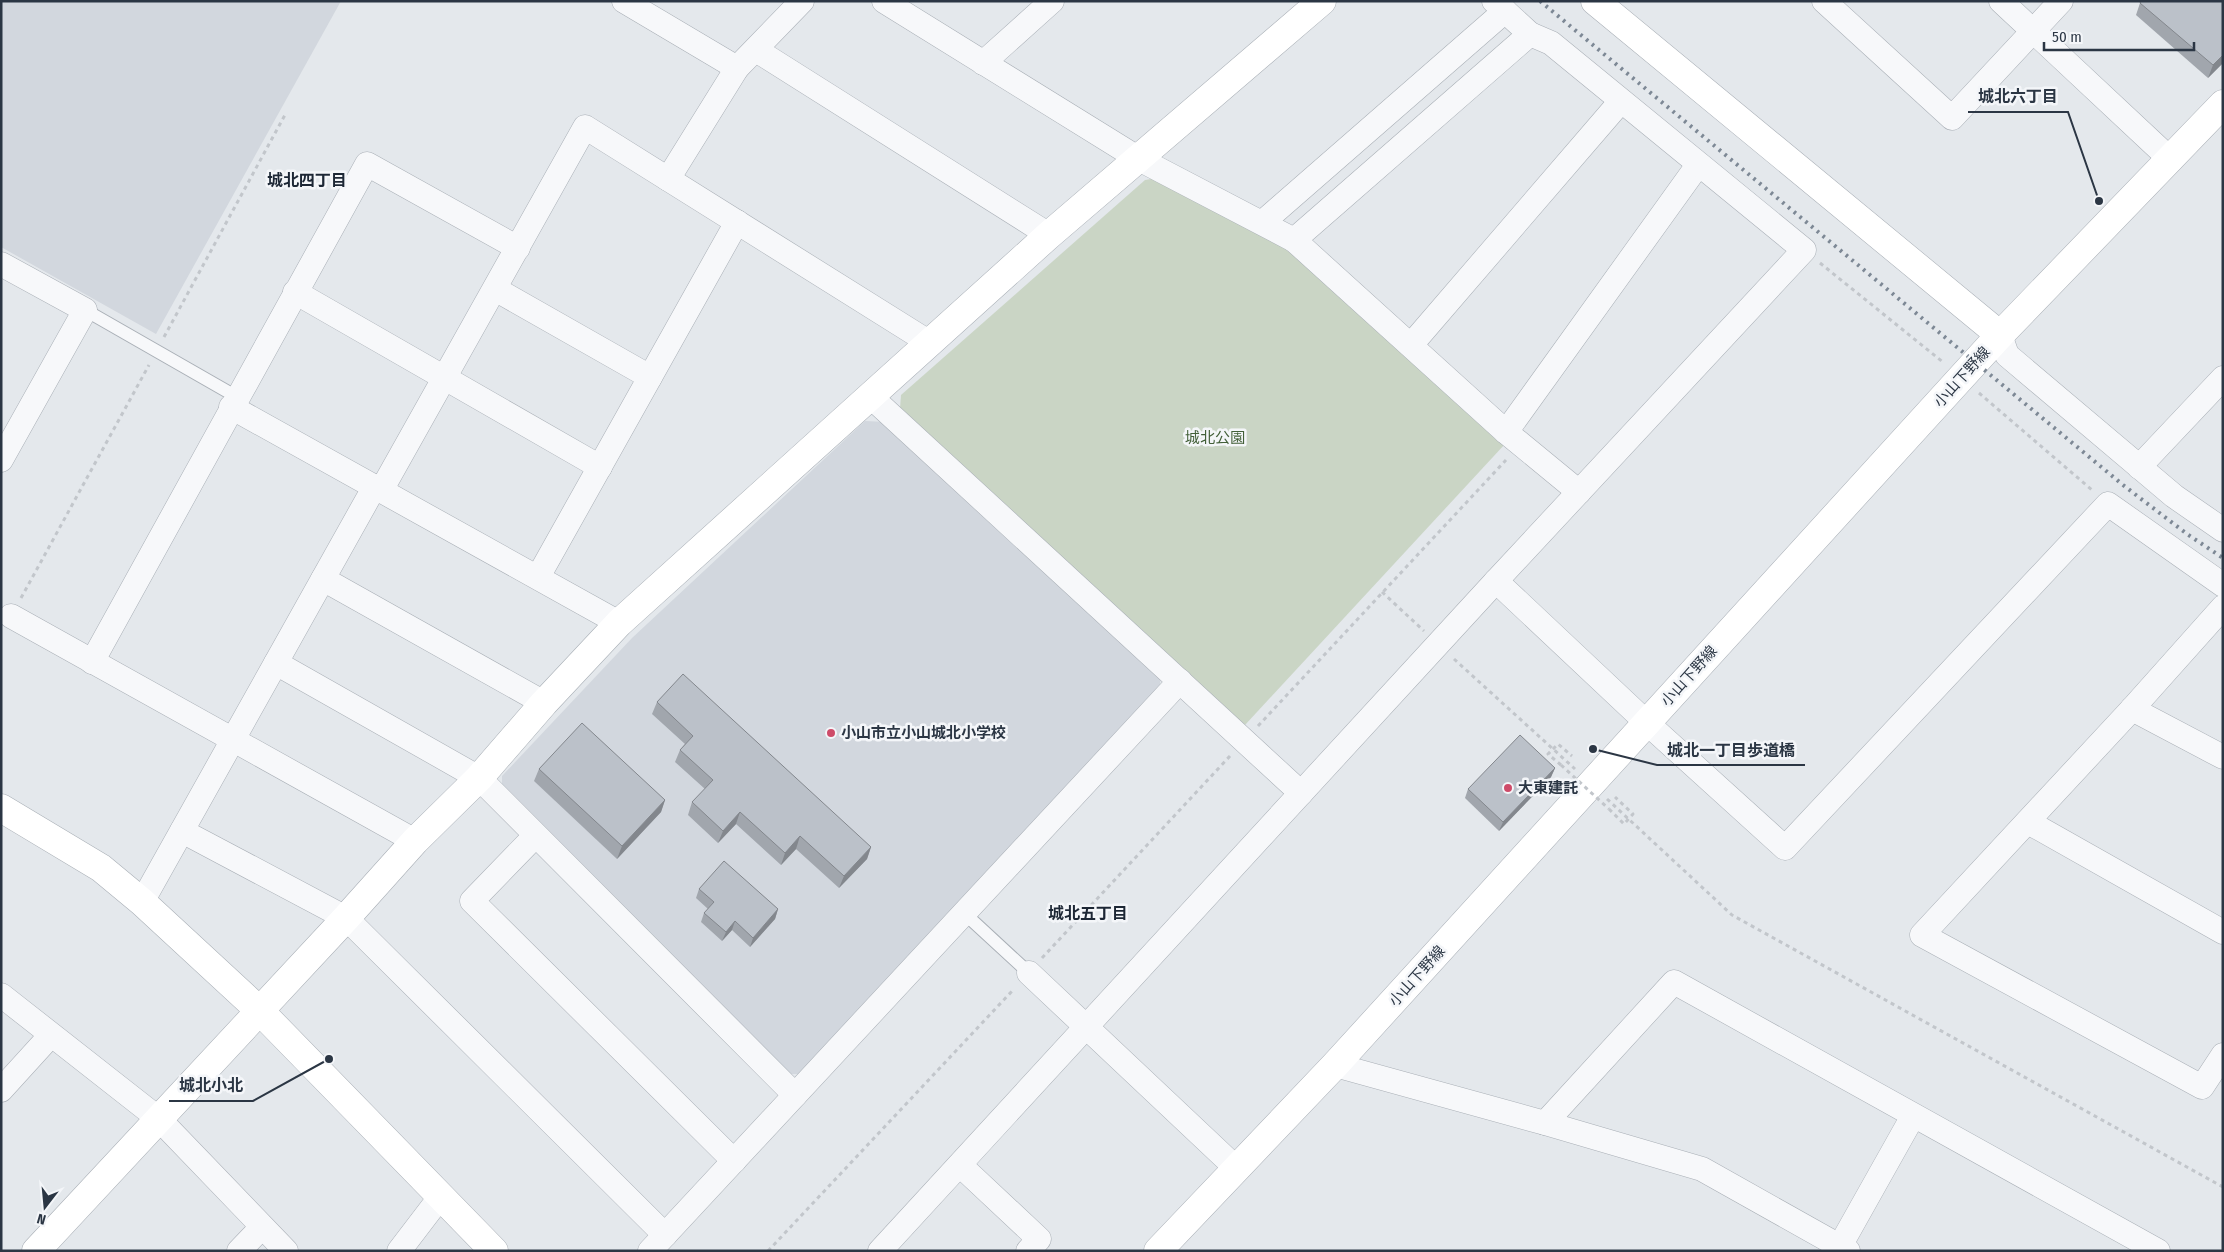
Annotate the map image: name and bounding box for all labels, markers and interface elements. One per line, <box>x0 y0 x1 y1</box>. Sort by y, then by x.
scale bar <box>2044 20 2194 52</box>
text: 50 m <box>2052 28 2082 46</box>
callout: 城北六丁目 <box>1968 81 2068 112</box>
text: 城北六丁目 <box>1978 87 2058 106</box>
district label: 城北四丁目 <box>267 171 347 190</box>
street label: 小山下野線 <box>1930 343 1994 411</box>
park label: 城北公園 <box>1185 429 1245 447</box>
street label: 小山下野線 <box>1657 642 1721 710</box>
place label: 小山市立小山城北小学校 <box>841 724 1006 742</box>
marker: 小山市立小山城北小学校 <box>825 727 837 739</box>
callout: 城北一丁目歩道橋 <box>1657 734 1805 765</box>
text: 城北一丁目歩道橋 <box>1667 741 1795 760</box>
place label: 大東建託 <box>1518 779 1578 797</box>
marker: 大東建託 <box>1502 782 1514 794</box>
district label: 城北五丁目 <box>1048 904 1128 923</box>
street label: 小山下野線 <box>1385 942 1449 1010</box>
callout: 城北小北 <box>169 1070 253 1101</box>
text: 城北小北 <box>179 1076 243 1095</box>
north arrow <box>20 1182 70 1232</box>
text: N <box>35 1210 48 1228</box>

